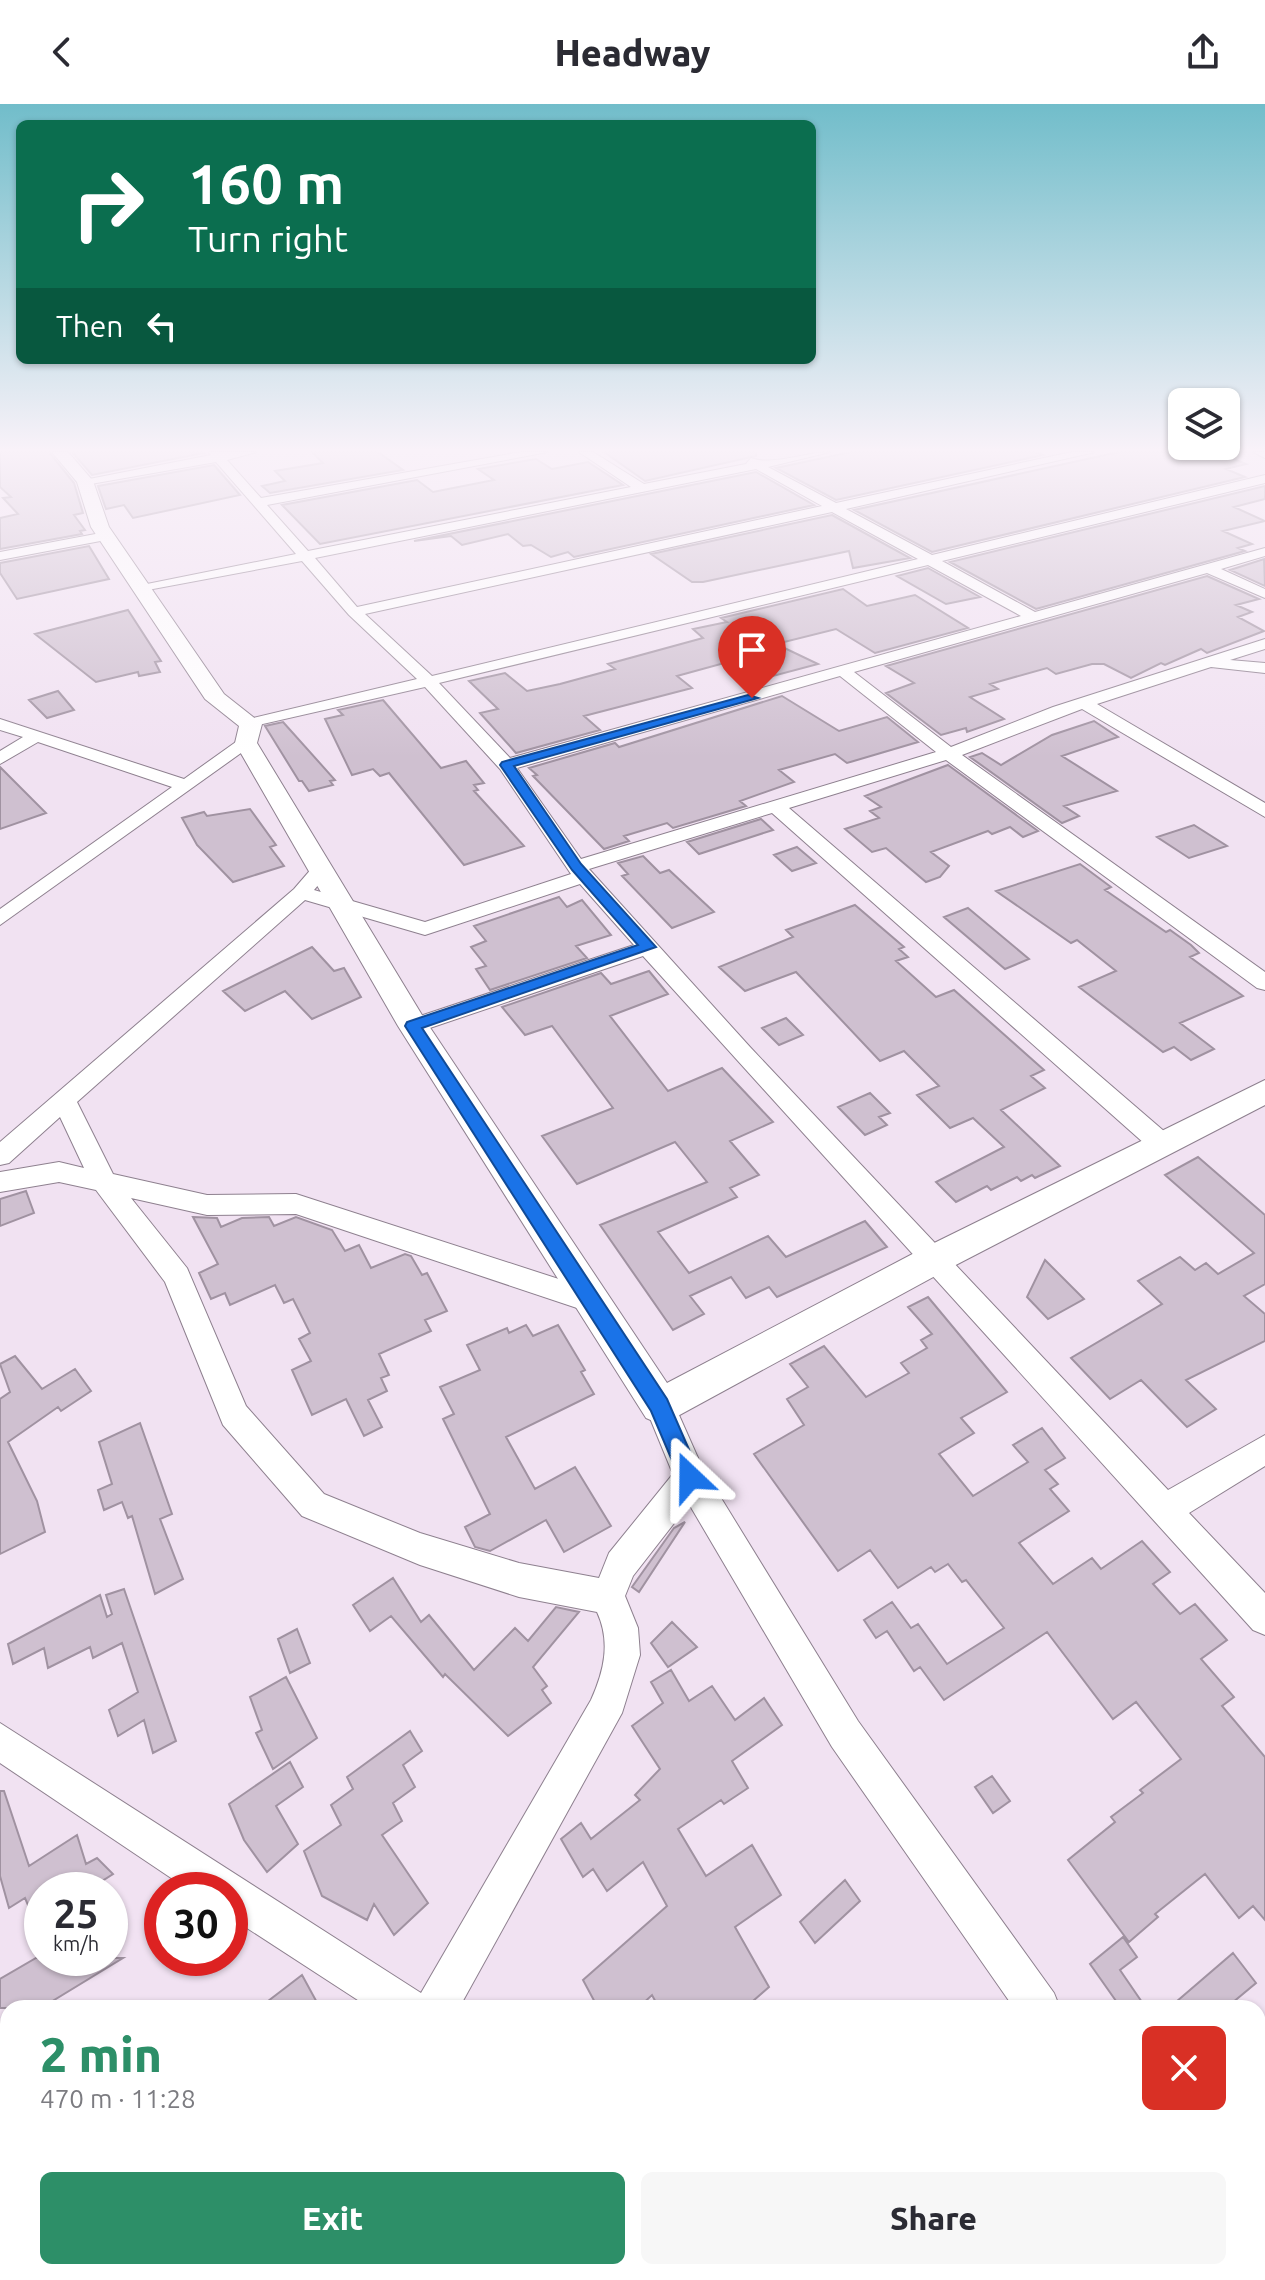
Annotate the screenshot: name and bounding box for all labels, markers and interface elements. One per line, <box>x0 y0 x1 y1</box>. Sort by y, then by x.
icon: back <box>40 30 84 74</box>
icon: share <box>1181 30 1225 74</box>
text: Headway <box>554 32 711 73</box>
icon: right <box>56 152 160 256</box>
text: 160 m <box>188 152 344 215</box>
text: Turn right <box>188 218 348 259</box>
icon: left <box>140 304 184 348</box>
text: Then <box>56 309 124 343</box>
map controls <box>1168 388 1240 460</box>
button: layers <box>1168 388 1240 460</box>
pin <box>718 616 786 698</box>
icon: arrive <box>730 628 774 672</box>
position arrow <box>648 1435 732 1519</box>
speed limit sign: 30 <box>144 1872 248 1976</box>
text: 25 <box>53 1891 99 1936</box>
text: km/h <box>53 1932 99 1955</box>
button: close <box>1142 2026 1226 2110</box>
text: 2 min <box>40 2027 162 2081</box>
text: 470 m · 11:28 <box>40 2084 196 2113</box>
button: Exit <box>40 2172 625 2264</box>
button: Share <box>641 2172 1226 2264</box>

